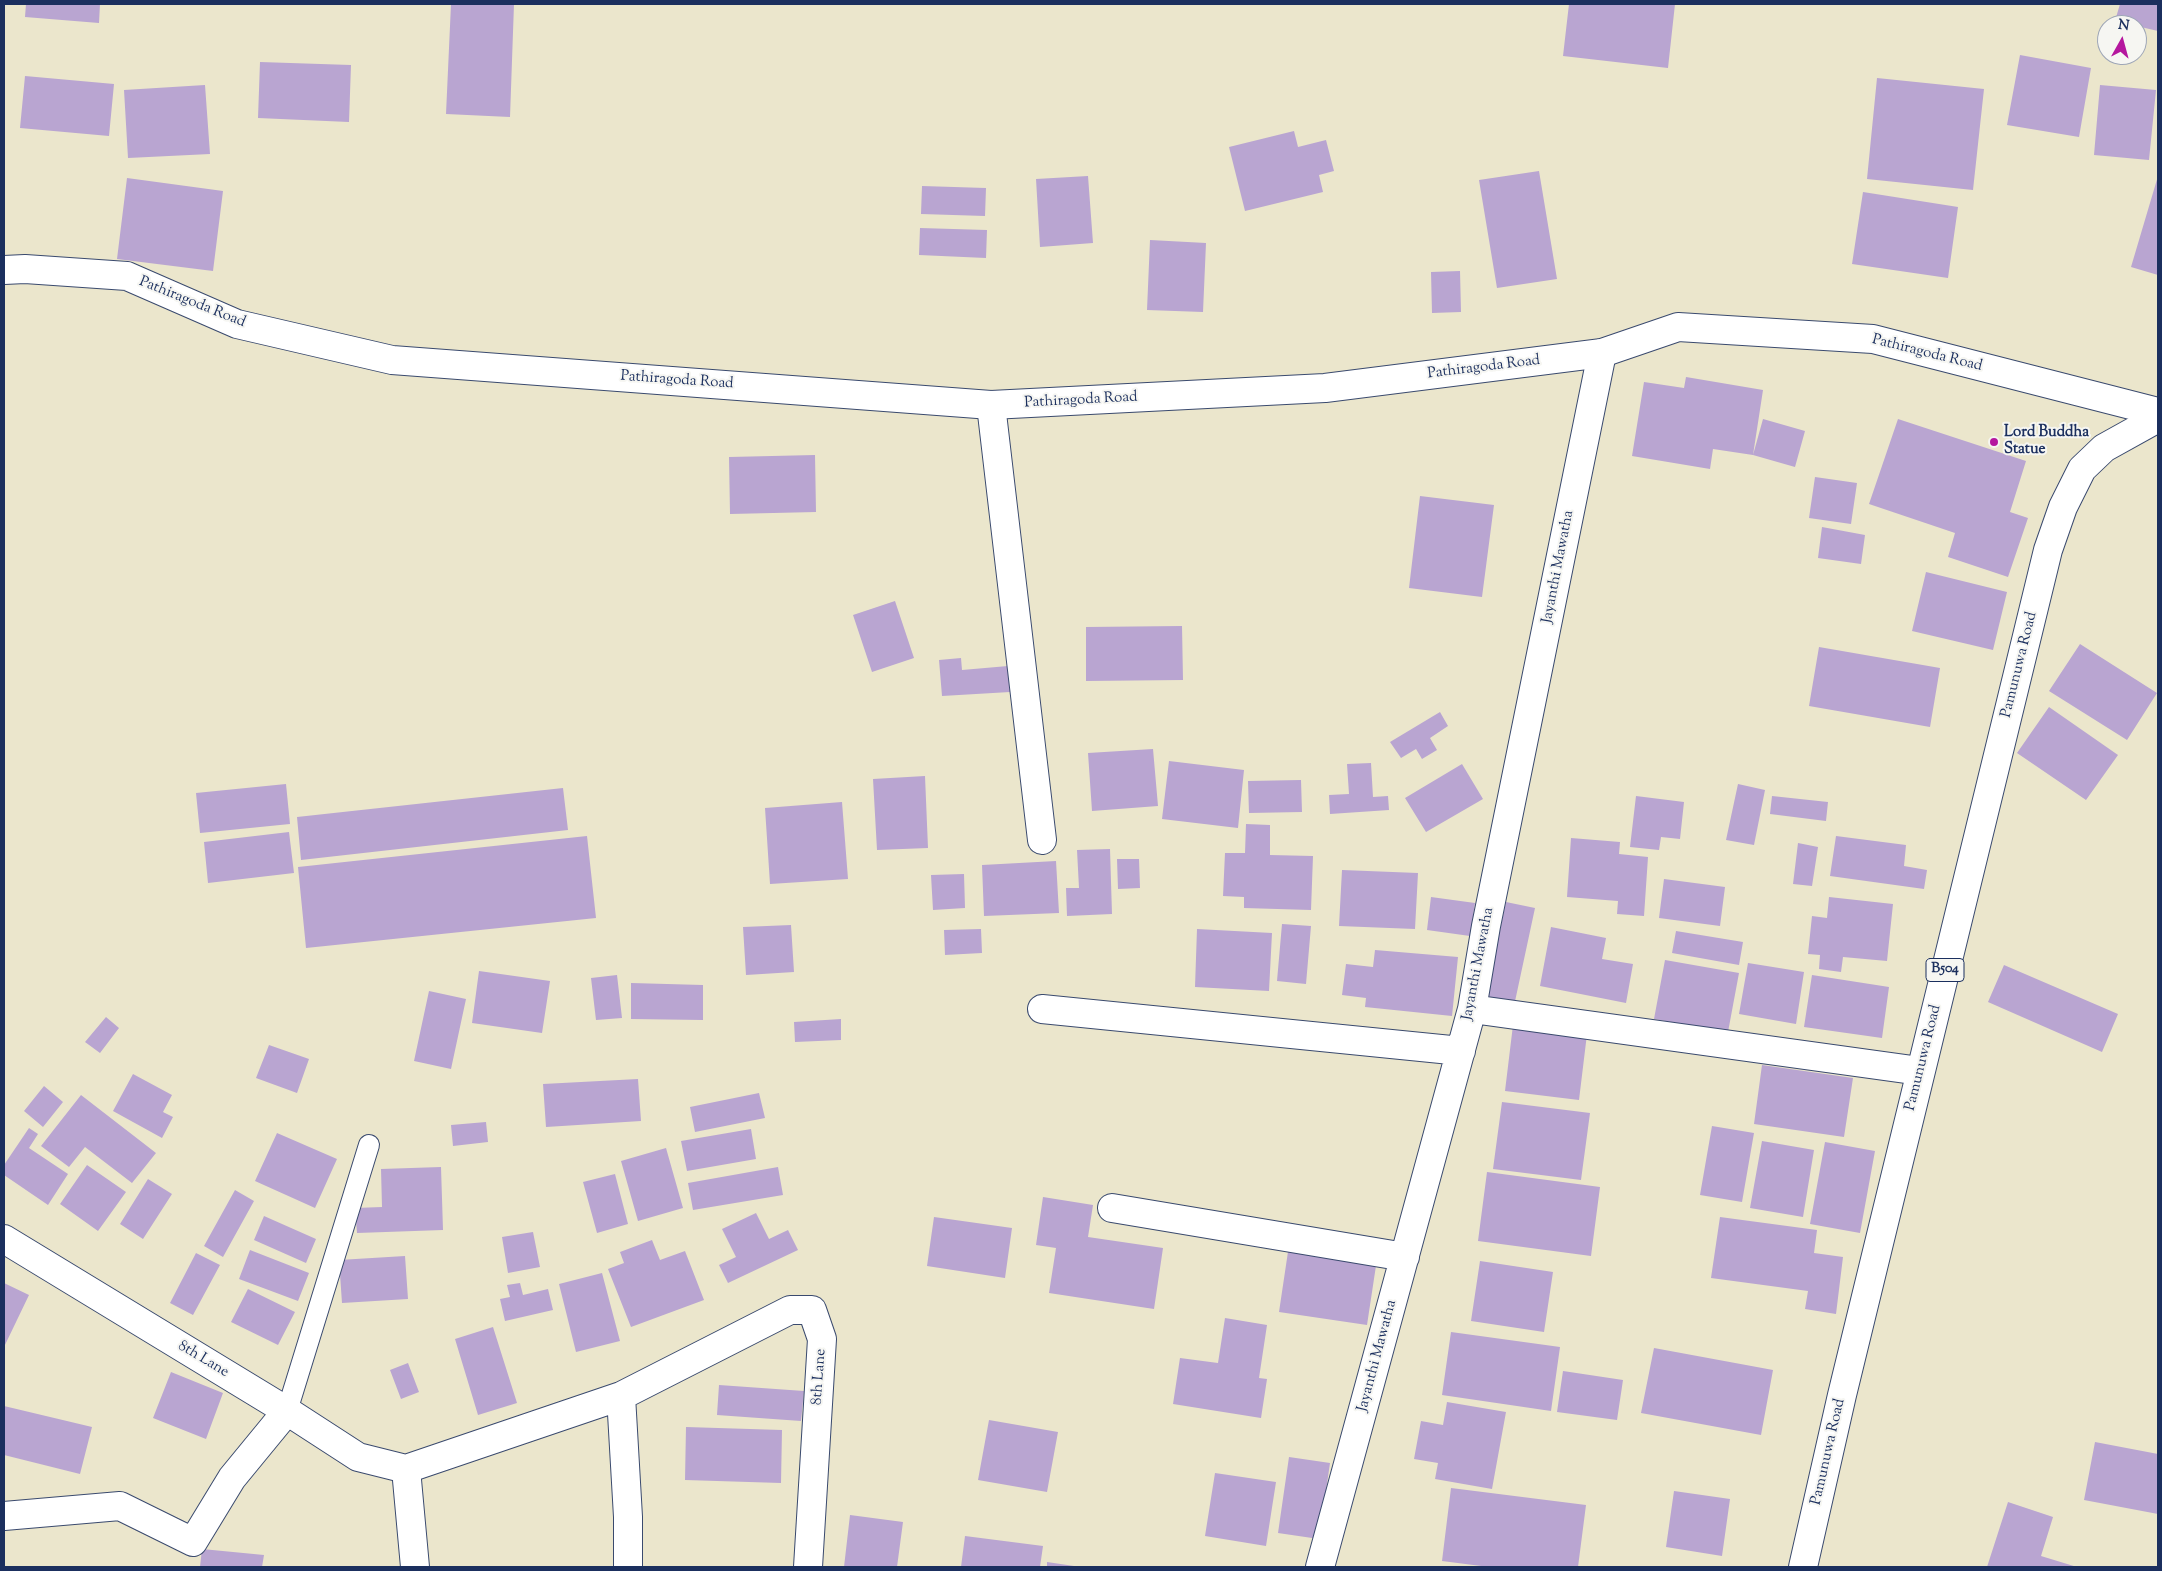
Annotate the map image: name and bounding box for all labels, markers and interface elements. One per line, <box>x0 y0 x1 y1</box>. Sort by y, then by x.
north arrow <box>2097 15 2147 65</box>
text: N <box>2117 15 2130 37</box>
street label: Pathiragoda Road <box>136 273 248 333</box>
street label: Pathiragoda Road <box>1870 332 1984 376</box>
street label: Pathiragoda Road <box>1427 352 1541 384</box>
street label: Pathiragoda Road <box>620 368 734 394</box>
street label: Pathiragoda Road <box>1024 389 1138 413</box>
place label: Lord Buddha Statue <box>2004 424 2089 459</box>
marker: Lord Buddha Statue <box>1988 436 2000 448</box>
street label: Jayanthi Mawatha <box>1539 509 1579 625</box>
street label: Pamunuwa Road <box>1998 610 2042 720</box>
street label: Jayanthi Mawatha <box>1459 906 1499 1022</box>
road number: B504 <box>1926 958 1964 982</box>
street label: Pamunuwa Road <box>1902 1003 1946 1113</box>
street label: Jayanthi Mawatha <box>1354 1298 1402 1414</box>
street label: 8th Lane <box>174 1338 232 1382</box>
street label: 8th Lane <box>809 1348 831 1406</box>
street label: Pamunuwa Road <box>1808 1397 1850 1507</box>

